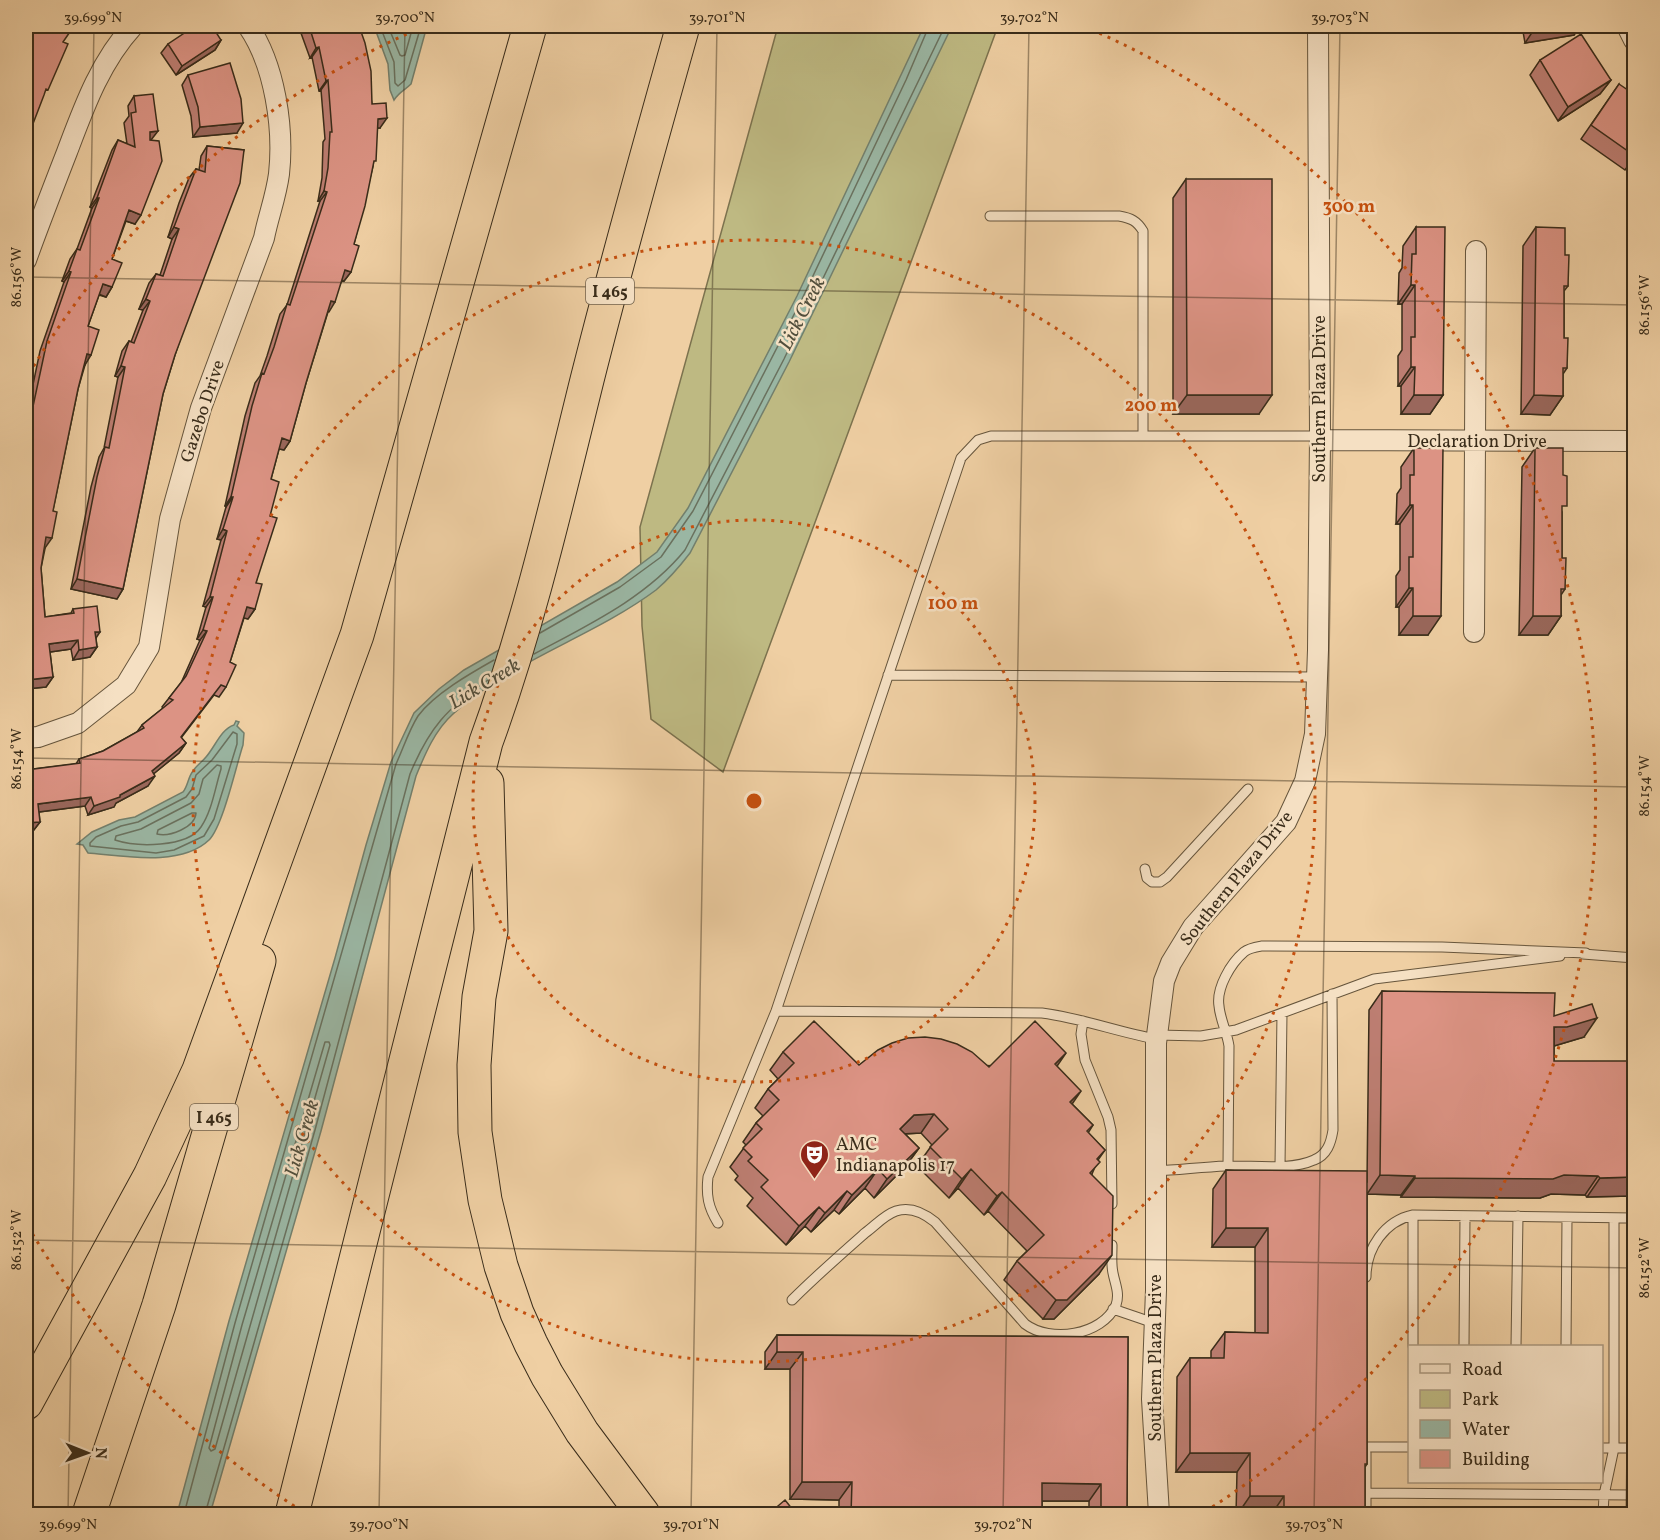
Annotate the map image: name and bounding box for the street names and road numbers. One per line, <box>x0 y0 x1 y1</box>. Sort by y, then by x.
road number: I 465 <box>586 278 634 304</box>
street label: Southern Plaza Drive <box>1308 315 1333 483</box>
street label: Gazebo Drive <box>175 357 232 466</box>
street label: Declaration Drive <box>1407 430 1547 455</box>
street label: Southern Plaza Drive <box>1175 806 1300 952</box>
road number: I 465 <box>190 1104 238 1130</box>
street label: Southern Plaza Drive <box>1144 1274 1169 1442</box>

